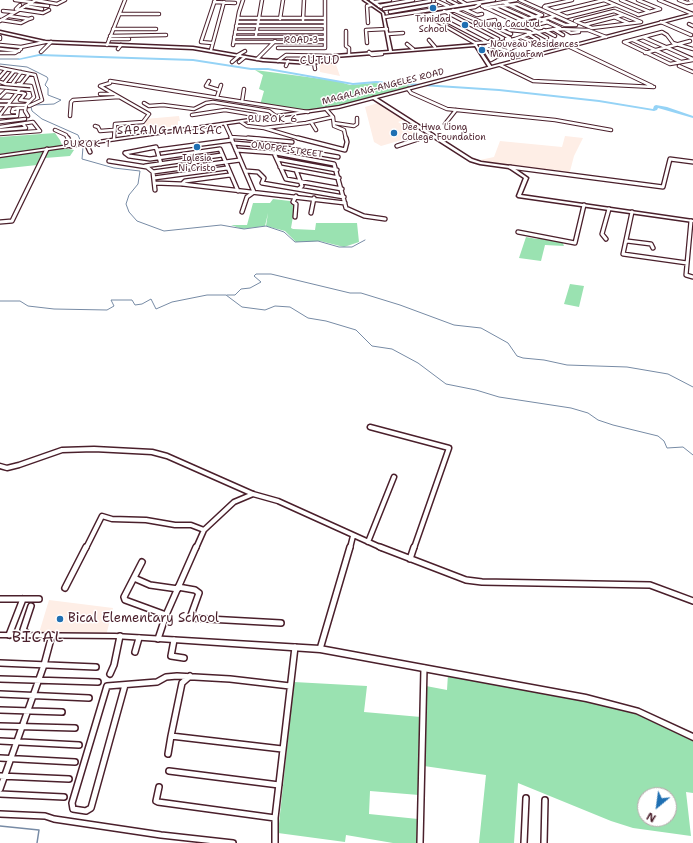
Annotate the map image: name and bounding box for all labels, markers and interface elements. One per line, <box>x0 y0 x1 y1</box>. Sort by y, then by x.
marker: Trinidad School <box>428 3 438 13</box>
place label: Trinidad School <box>415 15 451 36</box>
marker: Pulung Cacutud <box>460 20 470 30</box>
place label: Pulung Cacutud <box>473 20 540 30</box>
street label: ROAD 3 <box>284 36 318 46</box>
place label: Nouveau Residences ManguaFam <box>490 40 578 61</box>
marker: Nouveau Residences ManguaFam <box>477 45 487 55</box>
district label: CUTUD <box>300 54 340 68</box>
street label: MAGALANG-ANGELES ROAD <box>321 67 445 107</box>
district label: PUROK 6 <box>248 113 298 125</box>
place label: Dee Hwa Liong College Foundation <box>402 123 486 144</box>
district label: SAPANG MAISAC <box>117 124 223 138</box>
marker: Dee Hwa Liong College Foundation <box>389 128 399 138</box>
district label: PUROK 1 <box>63 138 111 150</box>
street label: ONOFRE STREET <box>250 140 324 160</box>
marker: Iglesia Ni Cristo <box>192 142 202 152</box>
place label: Iglesia Ni Cristo <box>178 154 216 175</box>
place label: Bical Elementary School <box>68 611 219 627</box>
marker: Bical Elementary School <box>55 614 65 624</box>
district label: BICAL <box>12 628 64 648</box>
north arrow <box>637 787 677 827</box>
text: N <box>644 808 659 826</box>

